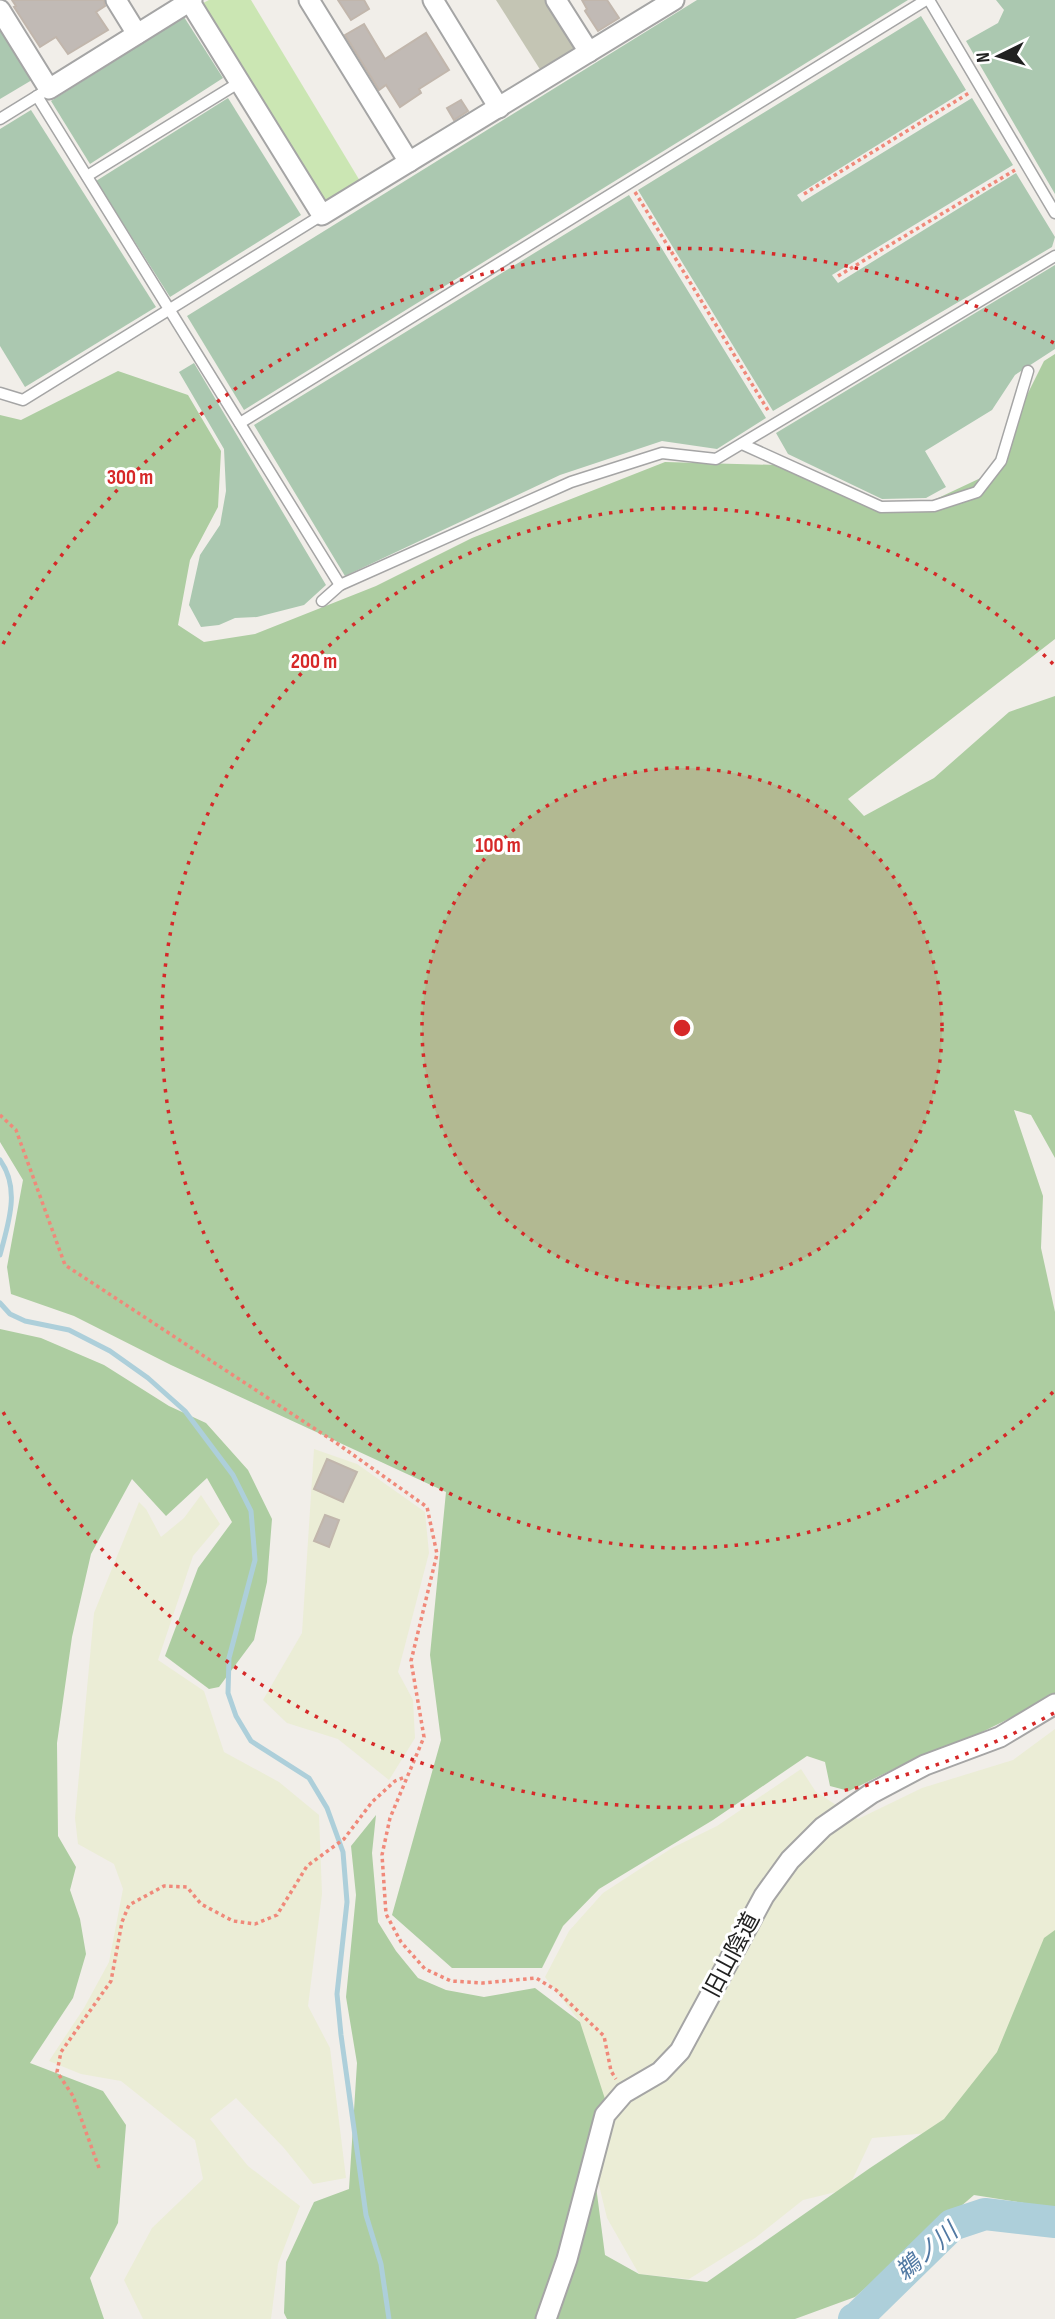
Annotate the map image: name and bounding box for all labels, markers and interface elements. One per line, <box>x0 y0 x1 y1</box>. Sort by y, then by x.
north arrow <box>964 21 1034 91</box>
text: N <box>972 51 995 63</box>
text: 300 m <box>107 465 153 490</box>
text: 200 m <box>291 649 337 674</box>
text: 100 m <box>475 833 521 858</box>
centre of rings <box>670 1016 694 1040</box>
street label: 旧山陰道 <box>698 1908 766 2002</box>
water label: 鵜ノ川 <box>890 2215 966 2287</box>

